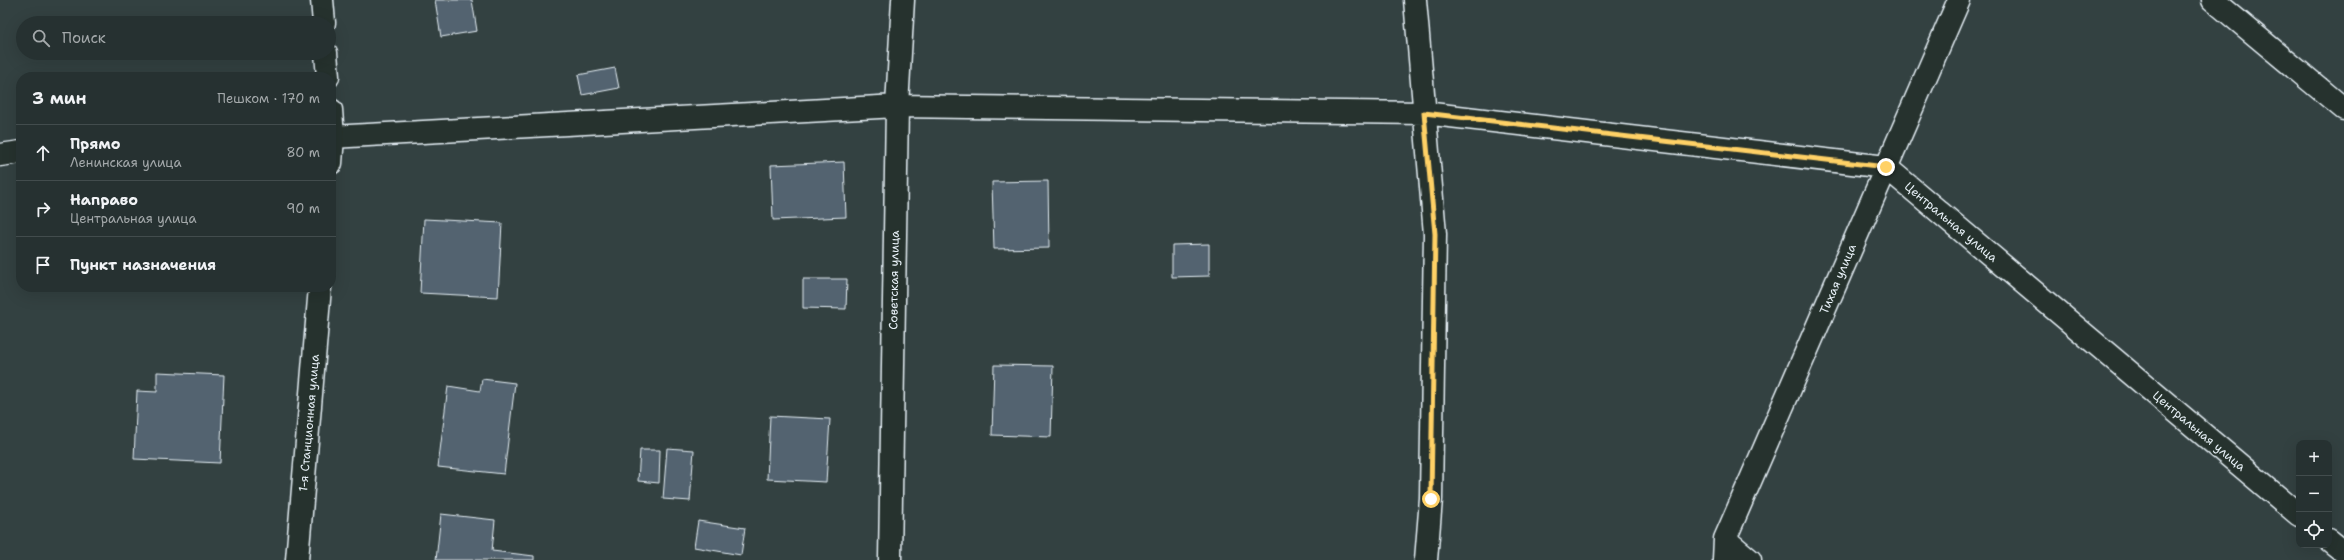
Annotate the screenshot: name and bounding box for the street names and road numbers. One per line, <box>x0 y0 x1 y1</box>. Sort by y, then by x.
street label: Центральная улица <box>1901 178 2001 266</box>
street label: Советская улица <box>885 230 903 330</box>
street label: Тихая улица <box>1816 241 1860 316</box>
street label: 1-я Станционная улица <box>295 353 323 492</box>
street label: Центральная улица <box>2149 387 2249 475</box>

